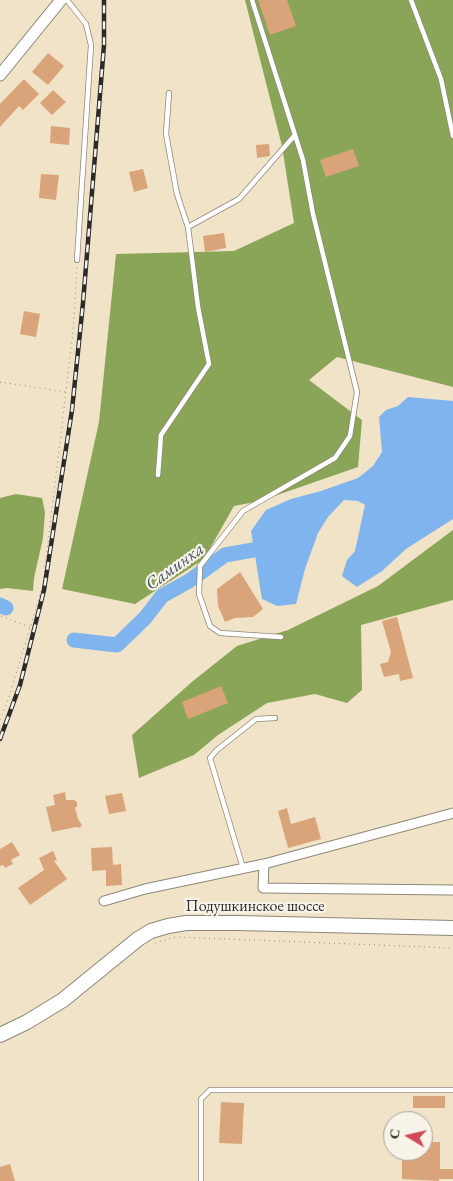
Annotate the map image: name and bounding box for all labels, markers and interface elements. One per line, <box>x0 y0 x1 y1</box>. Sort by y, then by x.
water label: Саминка <box>141 539 209 595</box>
street label: Подушкинское шоссе <box>185 897 325 917</box>
north arrow <box>383 1111 433 1161</box>
text: С <box>385 1127 404 1140</box>

